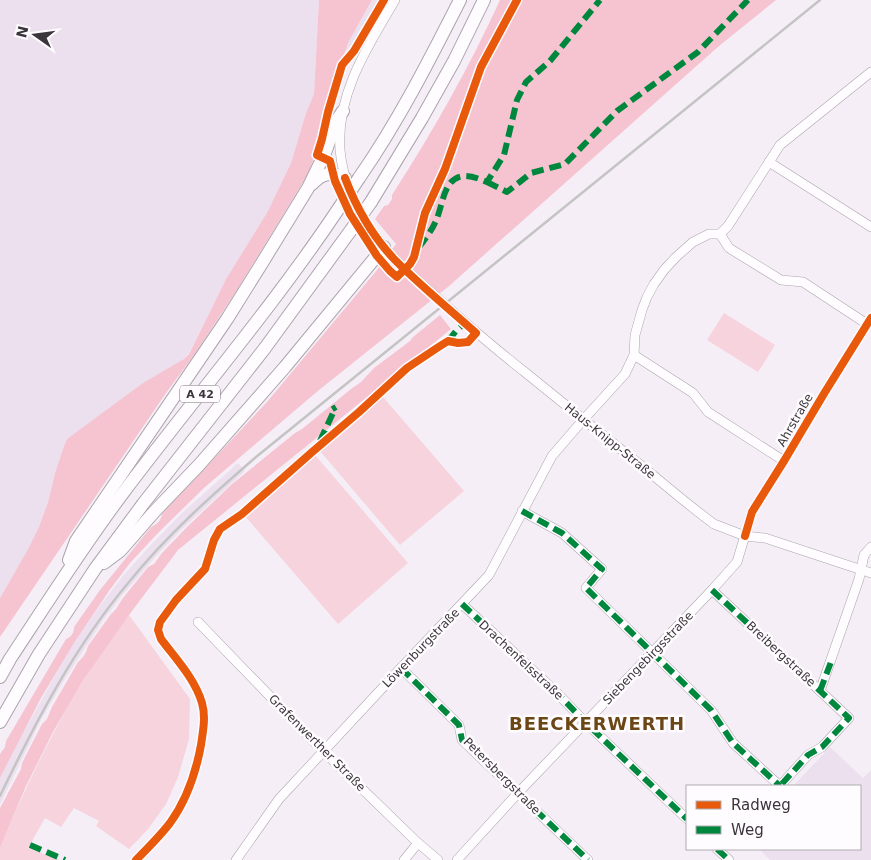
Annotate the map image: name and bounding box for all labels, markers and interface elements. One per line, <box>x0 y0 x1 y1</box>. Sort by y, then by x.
north arrow <box>10 10 60 60</box>
text: N <box>13 24 32 39</box>
road number: A 42 <box>180 386 220 402</box>
street label: Ahrstraße <box>774 391 816 449</box>
street label: Haus-Knipp-Straße <box>562 400 658 482</box>
street label: Löwenburgstraße <box>380 606 462 690</box>
street label: Siebengebirgsstraße <box>600 609 696 707</box>
street label: Drachenfelsstraße <box>476 617 566 703</box>
street label: Breibergstraße <box>744 618 818 690</box>
street label: Grafenwerther Straße <box>266 692 368 794</box>
district label: BEECKERWERTH <box>509 713 685 734</box>
street label: Petersbergstraße <box>461 735 543 817</box>
legend <box>686 785 861 850</box>
text: Radweg <box>731 796 791 814</box>
text: Weg <box>731 821 764 839</box>

